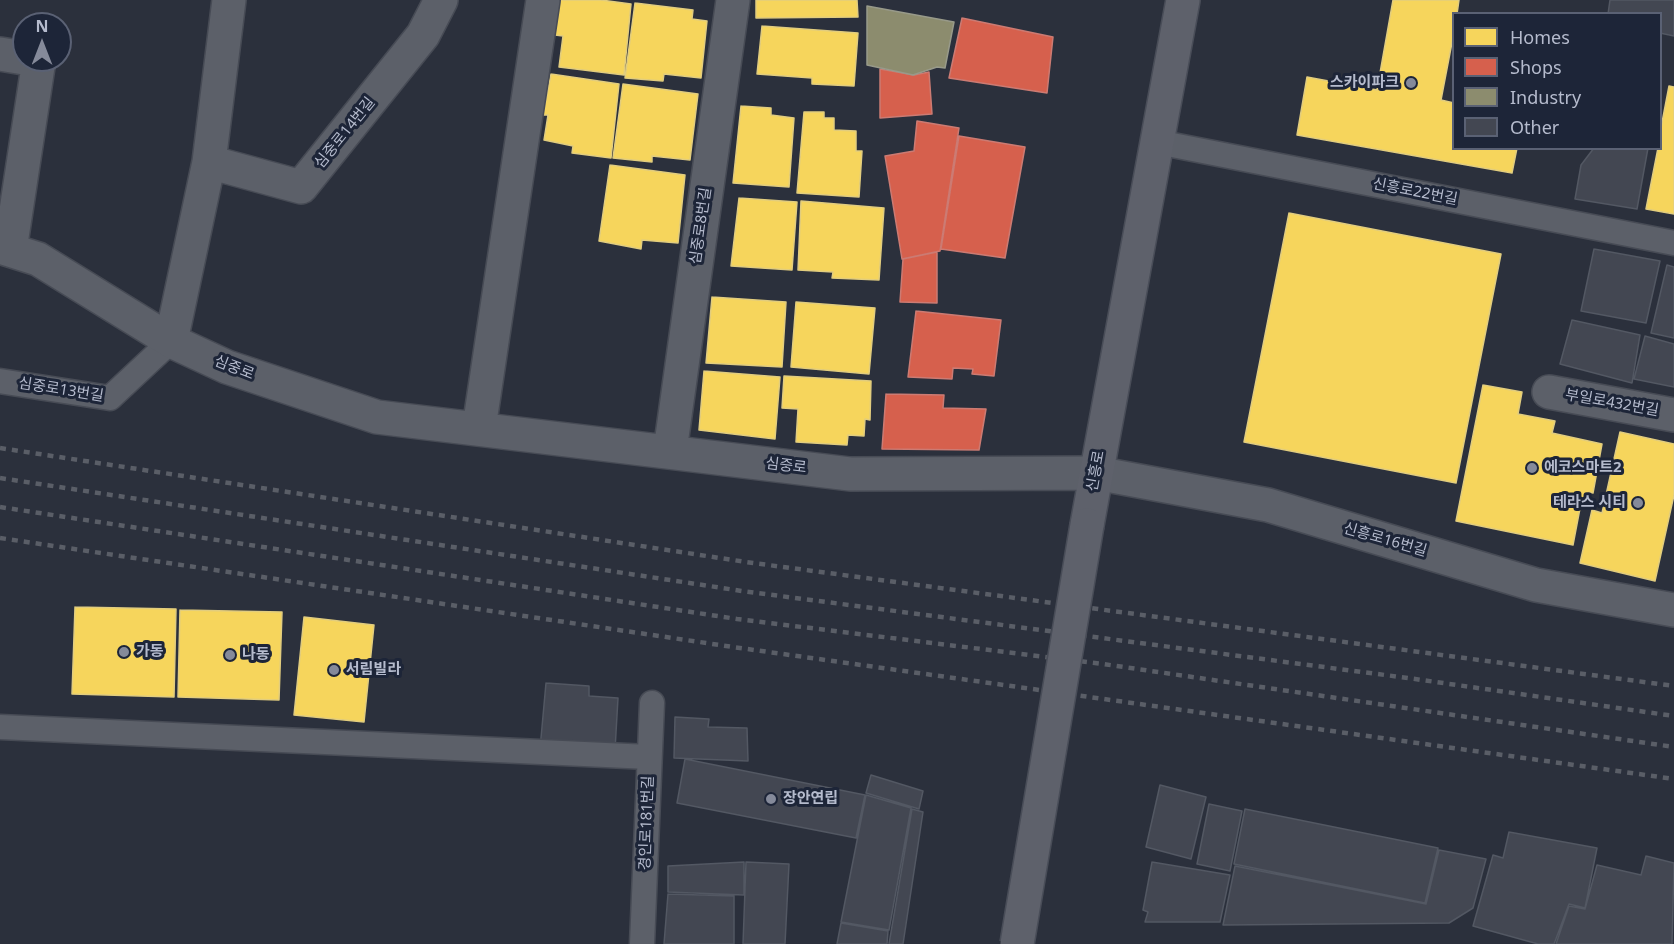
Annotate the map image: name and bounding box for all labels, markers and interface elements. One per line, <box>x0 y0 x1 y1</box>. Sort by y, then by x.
north arrow <box>12 12 72 72</box>
legend <box>1452 12 1662 150</box>
text: N <box>35 15 49 37</box>
text: Homes <box>1510 25 1570 49</box>
text: Shops <box>1510 55 1562 79</box>
place label: 스카이파크 <box>1330 74 1399 92</box>
marker: 스카이파크 <box>1404 76 1418 90</box>
text: Industry <box>1510 85 1581 109</box>
street label: 심중로14번길 <box>311 94 379 172</box>
text: Other <box>1510 115 1559 139</box>
street label: 신흥로22번길 <box>1371 175 1459 209</box>
street label: 심중로8번길 <box>687 186 715 266</box>
street label: 심중로 <box>211 352 257 384</box>
street label: 심중로13번길 <box>17 374 105 406</box>
street label: 부일로432번길 <box>1564 386 1660 420</box>
street label: 신흥로 <box>1084 449 1108 493</box>
street label: 심중로 <box>764 455 808 477</box>
place label: 에코스마트2 <box>1544 459 1622 477</box>
marker: 에코스마트2 <box>1525 461 1539 475</box>
place label: 테라스 시티 <box>1553 494 1626 512</box>
marker: 테라스 시티 <box>1631 496 1645 510</box>
street label: 신흥로16번길 <box>1341 519 1429 561</box>
place label: 가동 <box>136 643 164 661</box>
marker: 가동 <box>117 645 131 659</box>
place label: 나동 <box>242 646 270 664</box>
marker: 나동 <box>223 648 237 662</box>
place label: 서림빌라 <box>346 661 401 679</box>
marker: 서림빌라 <box>327 663 341 677</box>
street label: 경인로181번길 <box>636 775 658 871</box>
place label: 장안연립 <box>783 790 838 808</box>
marker: 장안연립 <box>764 792 778 806</box>

